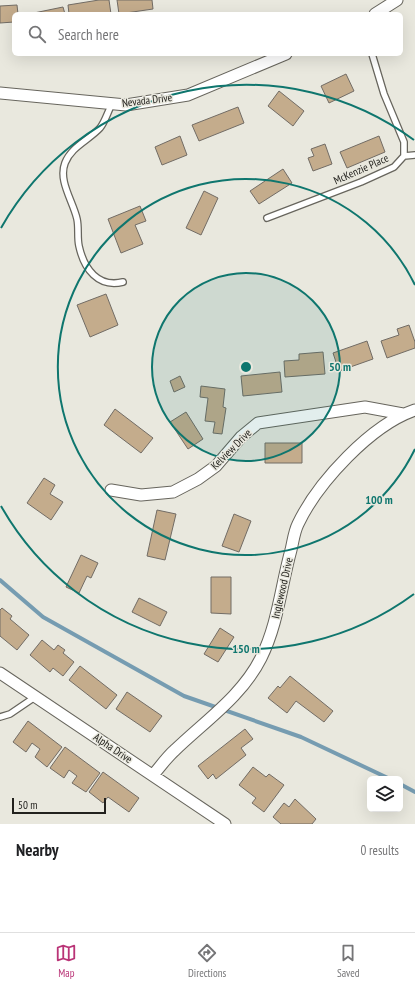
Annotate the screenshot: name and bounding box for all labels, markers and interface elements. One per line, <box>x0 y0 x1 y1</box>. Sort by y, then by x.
search box <box>12 12 403 56</box>
icon: search <box>26 23 48 45</box>
text: Search here <box>58 25 119 44</box>
street label: Nevada Drive <box>121 90 173 110</box>
street label: McKenzie Place <box>331 150 391 187</box>
text: 50 m <box>329 359 351 374</box>
centre of rings <box>239 360 253 374</box>
street label: Kelview Drive <box>208 425 255 472</box>
text: 100 m <box>365 492 393 507</box>
street label: Inglewood Drive <box>268 556 296 620</box>
text: 150 m <box>232 641 260 656</box>
street label: Alpha Drive <box>91 730 136 766</box>
map controls <box>367 776 403 812</box>
button: layers <box>367 776 403 812</box>
scale bar <box>12 796 106 815</box>
text: 50 m <box>18 798 37 812</box>
text: Nearby <box>16 839 59 861</box>
text: 0 results <box>360 842 399 859</box>
tab: Map <box>55 942 77 980</box>
tab: Directions <box>188 942 226 980</box>
tab: Saved <box>337 942 360 980</box>

